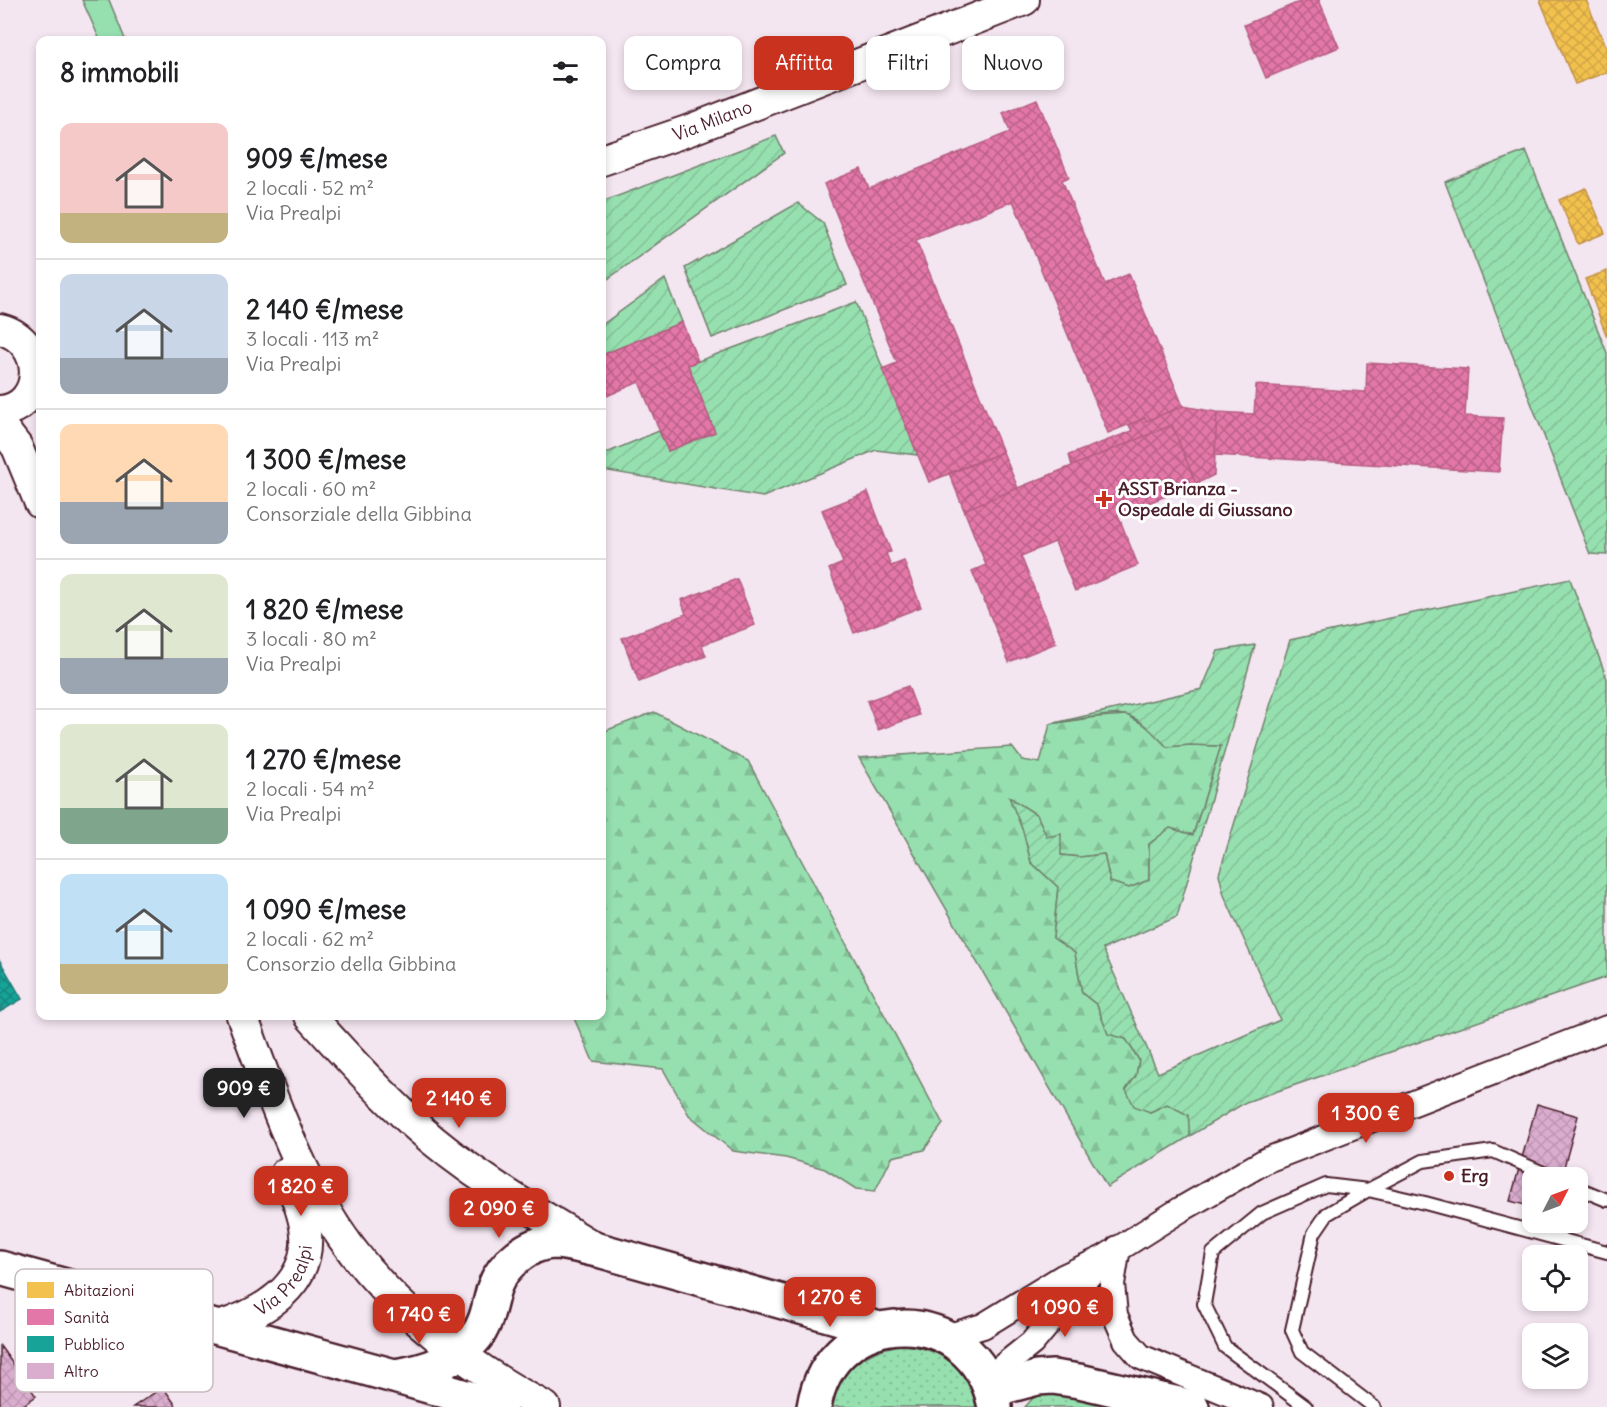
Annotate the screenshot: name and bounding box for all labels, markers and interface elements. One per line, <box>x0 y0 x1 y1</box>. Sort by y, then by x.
chip: Compra <box>624 36 742 90</box>
chip: Affitta <box>754 36 854 90</box>
chip: Filtri <box>866 36 950 90</box>
chip: Nuovo <box>962 36 1064 90</box>
text: 8 immobili <box>60 56 179 89</box>
icon: filters <box>549 56 582 89</box>
street label: Via Milano <box>669 95 755 146</box>
text: 909 €/mese <box>246 142 388 175</box>
icon: home <box>108 147 180 219</box>
text: 2 locali · 52 m² <box>246 175 374 200</box>
text: Via Prealpi <box>246 200 341 225</box>
text: 2 140 €/mese <box>246 293 404 326</box>
icon: home <box>108 298 180 370</box>
text: 3 locali · 113 m² <box>246 326 379 351</box>
text: Via Prealpi <box>246 351 341 376</box>
text: 1 300 €/mese <box>246 443 406 476</box>
icon: home <box>108 448 180 520</box>
text: 2 locali · 60 m² <box>246 476 376 501</box>
place label: ASST Brianza - Ospedale di Giussano <box>1118 477 1293 521</box>
marker: ASST Brianza - Ospedale di Giussano <box>1095 490 1113 508</box>
text: Consorziale della Gibbina <box>246 501 472 526</box>
text: 1 820 €/mese <box>246 593 404 626</box>
icon: home <box>108 598 180 670</box>
text: 3 locali · 80 m² <box>246 626 377 651</box>
text: Via Prealpi <box>246 651 341 676</box>
text: 1 270 €/mese <box>246 743 401 776</box>
icon: home <box>108 748 180 820</box>
text: 2 locali · 54 m² <box>246 776 375 801</box>
text: Via Prealpi <box>246 801 341 826</box>
text: 1 090 €/mese <box>246 893 406 926</box>
icon: home <box>108 898 180 970</box>
text: 2 locali · 62 m² <box>246 926 374 951</box>
text: Consorzio della Gibbina <box>246 951 456 976</box>
pin: 909 € <box>202 1068 286 1119</box>
text: 909 € <box>217 1075 271 1100</box>
pin: 2 140 € <box>404 1078 514 1129</box>
text: 2 140 € <box>426 1085 492 1110</box>
pin: 1 300 € <box>1311 1093 1421 1144</box>
text: 1 300 € <box>1332 1100 1400 1125</box>
place label: Erg <box>1461 1164 1489 1187</box>
pin: 1 820 € <box>246 1166 356 1217</box>
north arrow <box>1522 1167 1588 1233</box>
map controls <box>1522 1167 1588 1389</box>
marker: Erg <box>1442 1169 1456 1183</box>
text: 1 820 € <box>268 1173 334 1198</box>
pin: 2 090 € <box>444 1188 554 1239</box>
text: 2 090 € <box>463 1195 535 1220</box>
street label: Via Prealpi <box>251 1244 317 1321</box>
button: locate <box>1522 1245 1588 1311</box>
legend <box>15 1269 213 1392</box>
pin: 1 270 € <box>775 1277 885 1328</box>
text: Abitazioni <box>64 1280 134 1300</box>
text: 1 270 € <box>798 1284 862 1309</box>
pin: 1 090 € <box>1010 1287 1120 1338</box>
pin: 1 740 € <box>364 1294 474 1345</box>
text: 1 090 € <box>1031 1294 1099 1319</box>
text: 1 740 € <box>387 1301 451 1326</box>
text: Sanità <box>64 1307 109 1327</box>
button: layers <box>1522 1323 1588 1389</box>
text: Pubblico <box>64 1334 125 1354</box>
text: Altro <box>64 1361 99 1381</box>

